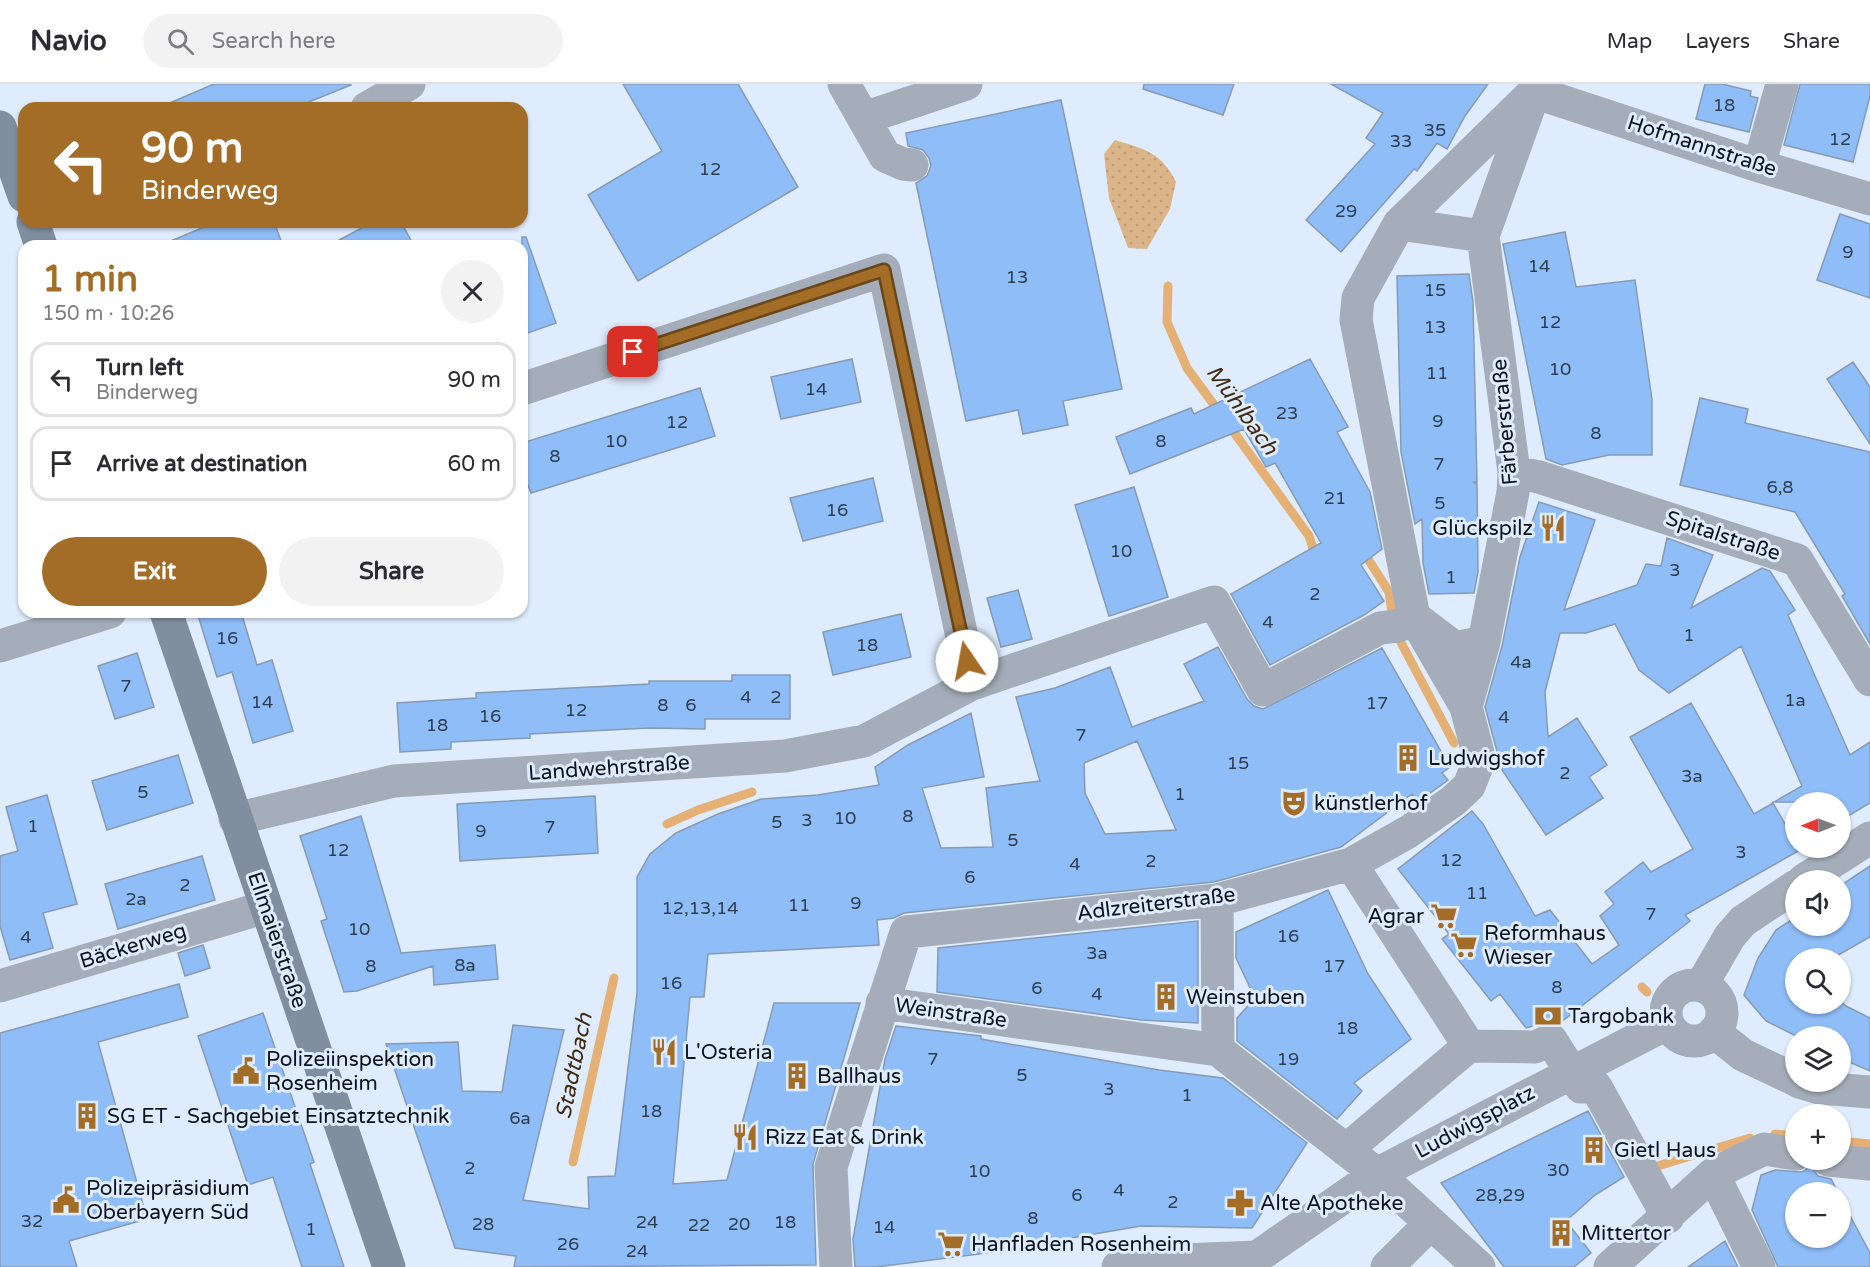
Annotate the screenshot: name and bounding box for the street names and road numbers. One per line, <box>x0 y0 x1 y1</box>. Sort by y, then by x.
street label: Hofmannstraße <box>1624 110 1780 182</box>
street label: Färberstraße <box>1487 358 1523 486</box>
street label: Spitalstraße <box>1663 506 1783 566</box>
street label: Landwehrstraße <box>527 750 691 786</box>
street label: Ellmaierstraße <box>242 869 312 1012</box>
street label: Adlzreiterstraße <box>1075 882 1237 926</box>
street label: Bäckerweg <box>77 918 189 974</box>
street label: Weinstraße <box>893 993 1009 1033</box>
street label: Ludwigsplatz <box>1411 1080 1539 1164</box>

